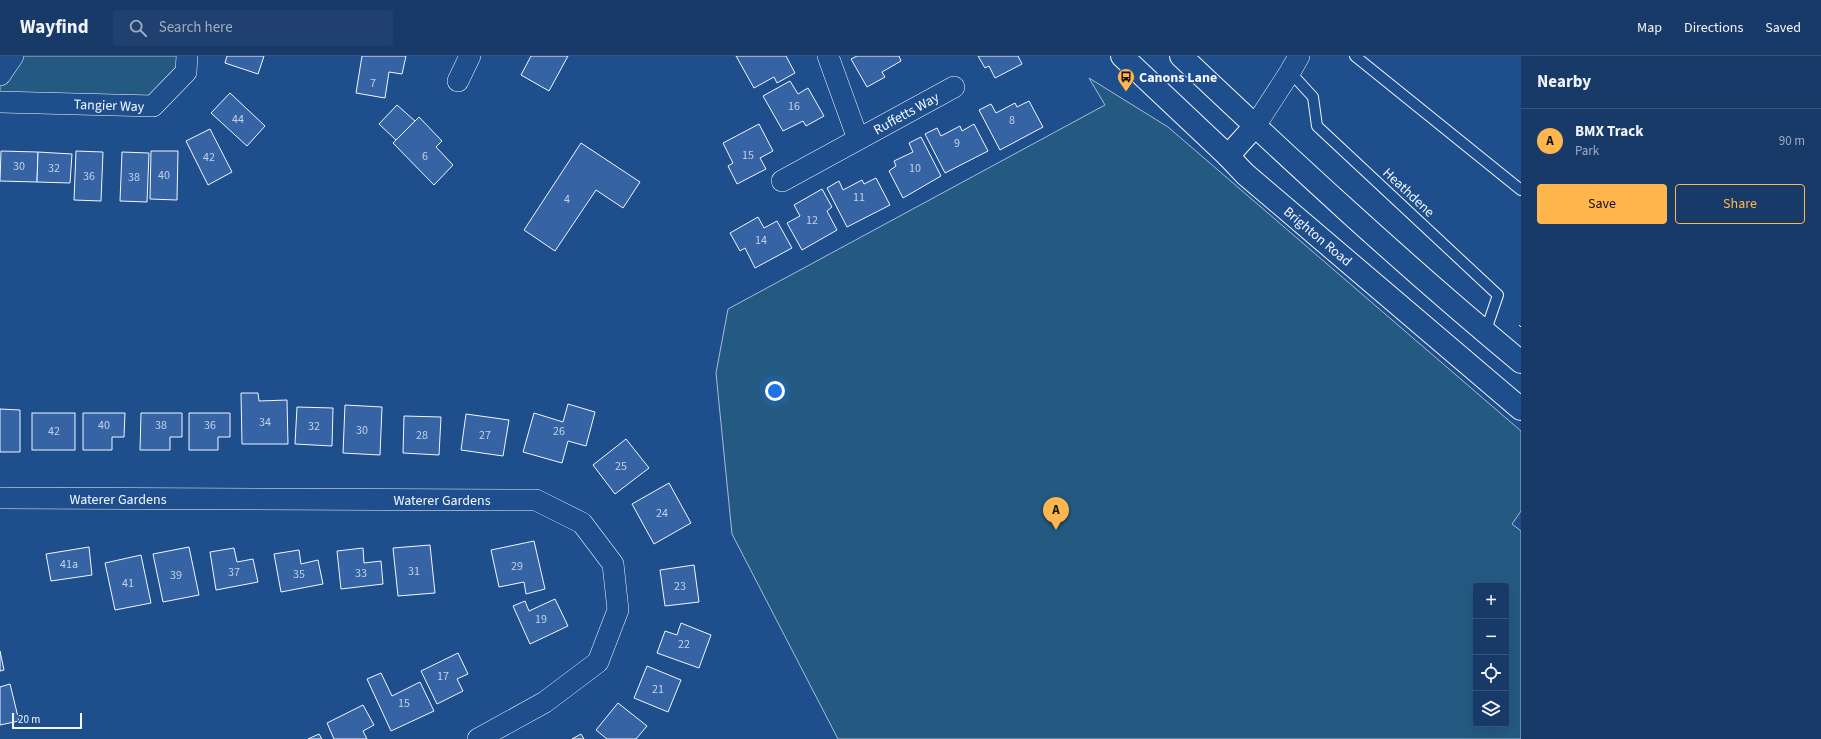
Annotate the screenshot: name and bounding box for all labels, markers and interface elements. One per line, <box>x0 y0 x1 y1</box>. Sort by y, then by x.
search box <box>113 10 393 46</box>
text: Wayfind <box>20 14 89 41</box>
icon: search <box>127 17 149 39</box>
text: Search here <box>159 17 233 38</box>
text: Map <box>1637 18 1662 38</box>
text: Directions <box>1684 18 1743 38</box>
text: Saved <box>1765 18 1801 38</box>
bus stop icon: Canons Lane <box>1116 67 1136 92</box>
place label: Canons Lane <box>1139 68 1217 88</box>
text: Nearby <box>1537 70 1591 94</box>
house number: 7 <box>370 75 376 92</box>
street label: Ruffetts Way <box>870 87 943 140</box>
street label: Tangier Way <box>73 95 145 117</box>
house number: 16 <box>788 98 800 115</box>
house number: 44 <box>232 111 244 128</box>
house number: 8 <box>1009 112 1015 129</box>
text: BMX Track <box>1575 121 1643 142</box>
text: A <box>1546 132 1554 150</box>
text: 90 m <box>1779 132 1805 150</box>
house number: 9 <box>954 135 960 152</box>
text: Park <box>1575 142 1599 160</box>
house number: 15 <box>742 147 754 164</box>
house number: 6 <box>422 148 428 165</box>
house number: 42 <box>203 149 215 166</box>
house number: 30 <box>13 158 25 175</box>
house number: 32 <box>48 160 60 177</box>
house number: 10 <box>909 160 921 177</box>
street label: Heathdene <box>1378 163 1439 222</box>
house number: 40 <box>158 167 170 184</box>
house number: 36 <box>83 168 95 185</box>
house number: 38 <box>128 169 140 186</box>
button: Save <box>1537 184 1667 224</box>
button: Share <box>1675 184 1805 224</box>
house number: 11 <box>853 189 865 206</box>
house number: 4 <box>564 191 570 208</box>
street label: Brighton Road <box>1279 202 1356 271</box>
house number: 12 <box>806 212 818 229</box>
house number: 14 <box>755 232 767 249</box>
your location <box>765 381 785 401</box>
house number: 34 <box>259 414 271 431</box>
house number: 40 <box>98 417 110 434</box>
house number: 38 <box>155 417 167 434</box>
house number: 36 <box>204 417 216 434</box>
house number: 32 <box>308 418 320 435</box>
house number: 30 <box>356 422 368 439</box>
house number: 42 <box>48 423 60 440</box>
house number: 26 <box>553 423 565 440</box>
house number: 28 <box>416 427 428 444</box>
house number: 27 <box>479 427 491 444</box>
house number: 25 <box>615 458 627 475</box>
street label: Waterer Gardens <box>69 490 167 510</box>
street label: Waterer Gardens <box>393 491 491 511</box>
pin: A <box>1043 497 1069 530</box>
house number: 24 <box>656 505 668 522</box>
house number: 41a <box>60 556 78 573</box>
house number: 29 <box>511 558 523 575</box>
house number: 31 <box>408 563 420 580</box>
house number: 37 <box>228 564 240 581</box>
house number: 33 <box>355 565 367 582</box>
house number: 35 <box>293 566 305 583</box>
house number: 39 <box>170 567 182 584</box>
house number: 41 <box>122 575 134 592</box>
house number: 23 <box>674 578 686 595</box>
map controls <box>1473 583 1509 727</box>
button: + <box>1473 583 1509 619</box>
house number: 19 <box>535 611 547 628</box>
button: − <box>1473 619 1509 655</box>
house number: 22 <box>678 636 690 653</box>
button: locate <box>1473 655 1509 691</box>
house number: 17 <box>437 668 449 685</box>
house number: 21 <box>652 681 664 698</box>
button: layers <box>1473 691 1509 727</box>
house number: 15 <box>398 695 410 712</box>
scale bar <box>12 711 82 730</box>
text: 20 m <box>18 712 40 727</box>

